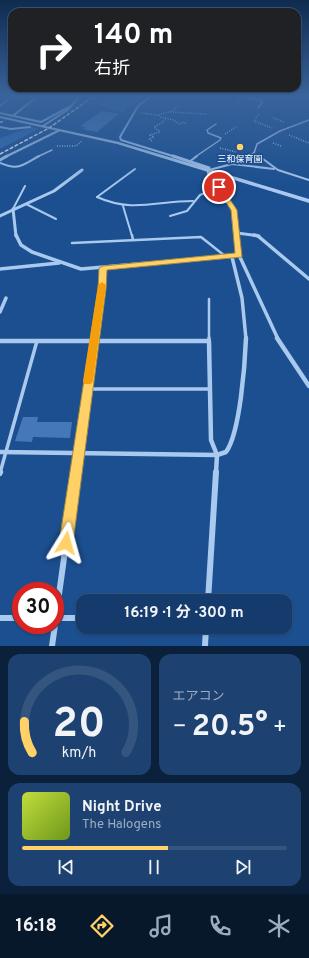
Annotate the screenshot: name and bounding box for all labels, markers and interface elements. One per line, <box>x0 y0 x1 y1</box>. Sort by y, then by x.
text: 140 m <box>94 18 173 54</box>
icon: right <box>28 24 80 76</box>
text: 右折 <box>94 58 130 81</box>
marker: 三和保育園 <box>235 142 245 152</box>
place label: 三和保育園 <box>217 154 263 165</box>
pin <box>202 170 236 204</box>
icon: arrive <box>208 176 230 198</box>
position arrow <box>45 522 87 564</box>
speed limit sign: 30 <box>12 582 64 634</box>
text: 16:19 · 1 分 · 300 m <box>124 604 244 623</box>
text: エアコン <box>173 689 225 705</box>
text: 20 <box>53 698 106 751</box>
text: 20.5° <box>192 709 268 746</box>
text: − <box>173 714 187 741</box>
text: + <box>273 714 287 741</box>
text: km/h <box>62 743 97 761</box>
text: Night Drive <box>82 798 162 817</box>
text: The Halogens <box>82 817 161 833</box>
icon: previous <box>55 856 77 878</box>
icon: pause <box>143 856 165 878</box>
icon: next <box>232 856 254 878</box>
icon: directions <box>88 912 116 940</box>
icon: music <box>147 912 175 940</box>
icon: phone <box>206 912 234 940</box>
icon: climate <box>265 912 293 940</box>
text: 16:18 <box>16 915 57 938</box>

